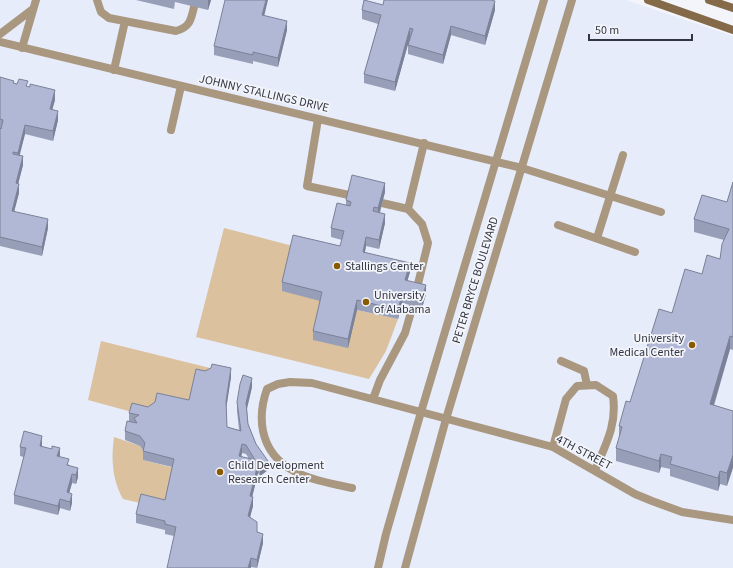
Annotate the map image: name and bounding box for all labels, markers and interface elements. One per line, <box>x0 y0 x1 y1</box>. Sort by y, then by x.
scale bar <box>589 16 692 42</box>
text: 50 m <box>595 22 619 39</box>
street label: JOHNNY STALLINGS DRIVE <box>197 70 330 117</box>
street label: PETER BRYCE BOULEVARD <box>448 215 503 346</box>
place label: Stallings Center <box>345 258 424 275</box>
marker: Stallings Center <box>332 261 342 271</box>
place label: University of Alabama <box>374 287 431 318</box>
marker: University of Alabama <box>361 297 371 307</box>
place label: University Medical Center <box>609 330 685 361</box>
marker: University Medical Center <box>687 340 697 350</box>
street label: 4TH STREET <box>553 431 615 475</box>
place label: Child Development Research Center <box>228 457 324 488</box>
marker: Child Development Research Center <box>215 467 225 477</box>

